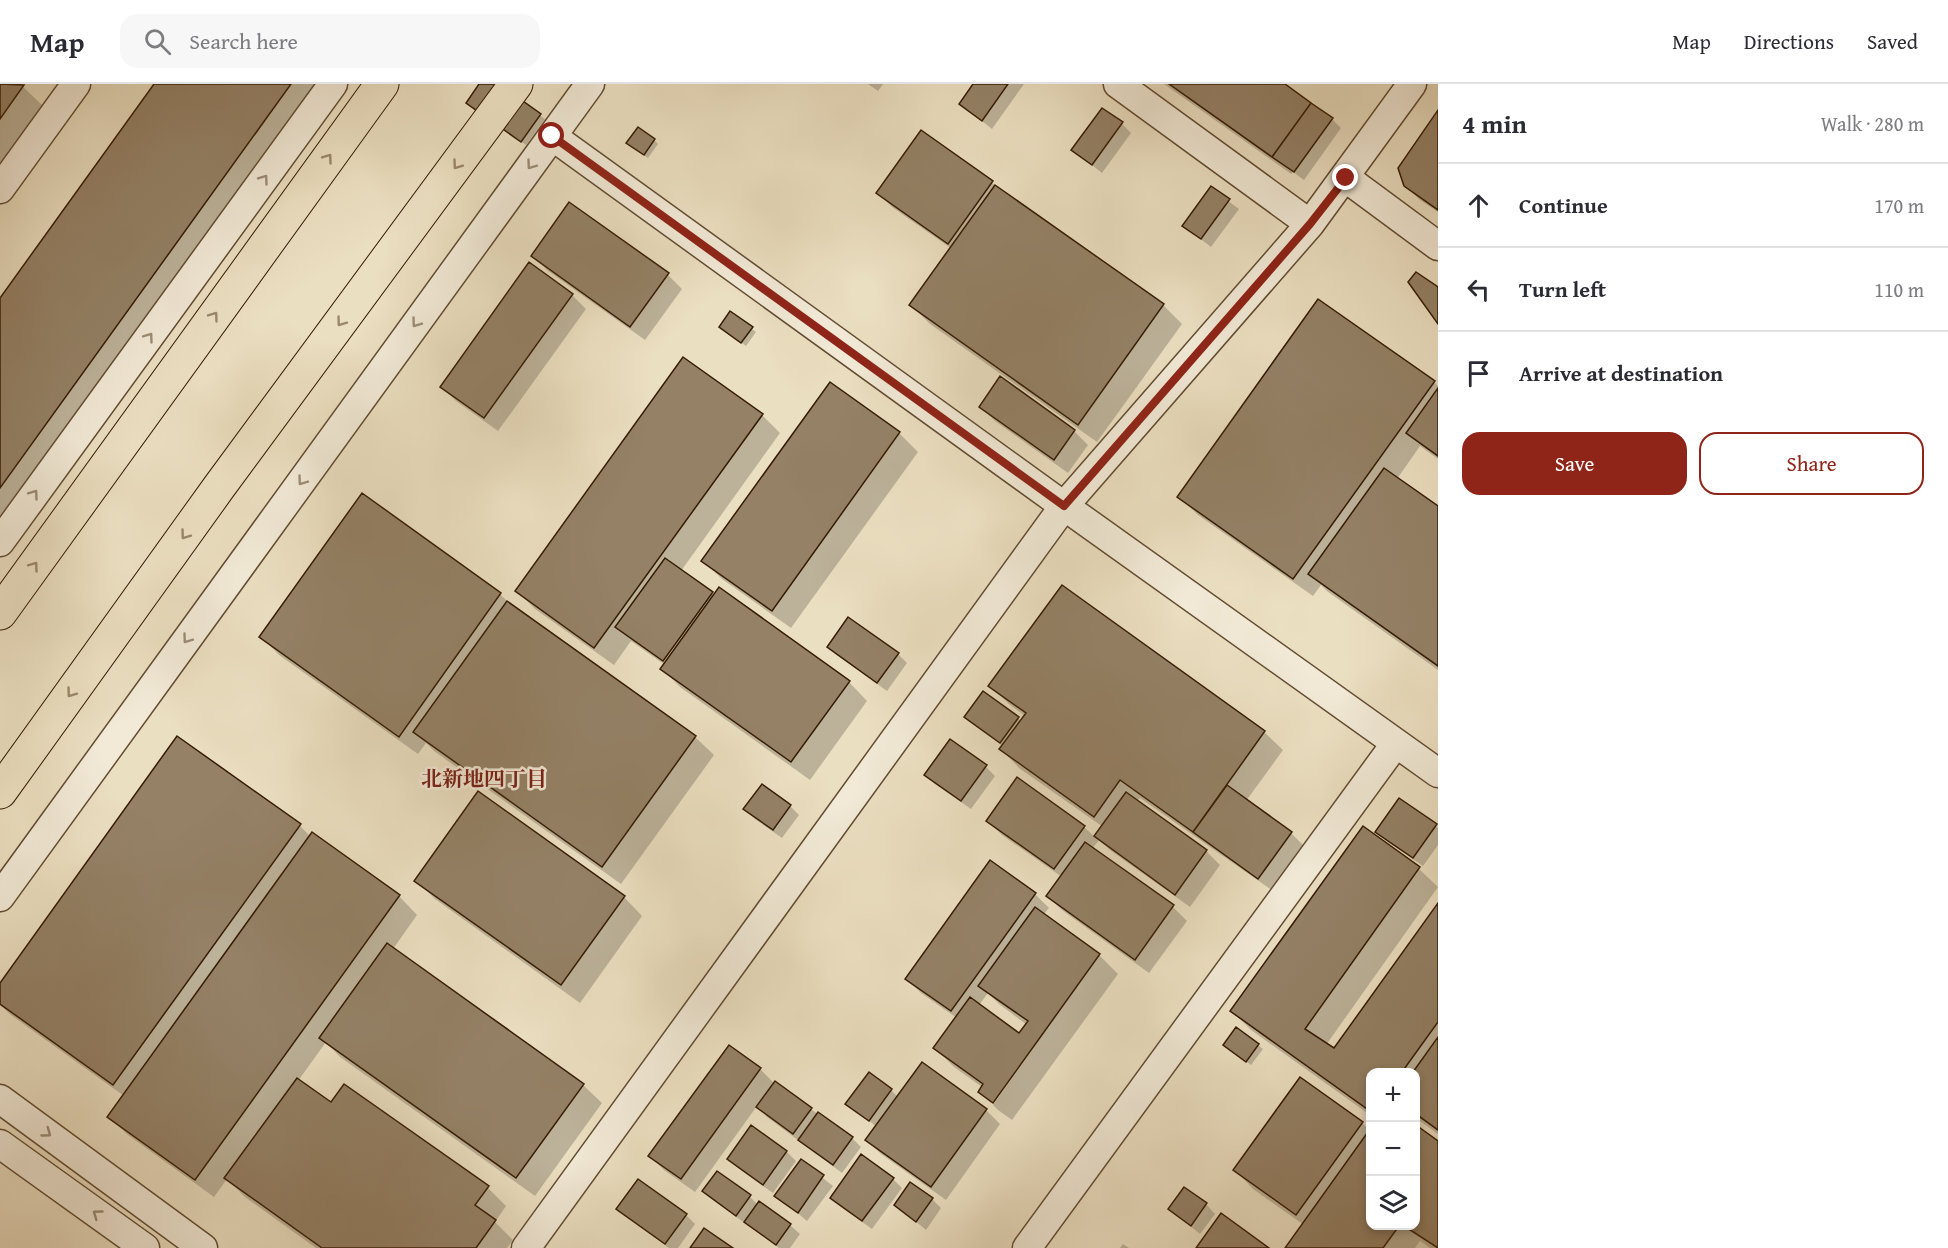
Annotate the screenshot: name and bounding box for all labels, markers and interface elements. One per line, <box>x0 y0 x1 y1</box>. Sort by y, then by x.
search box <box>120 14 540 68</box>
text: Map <box>30 21 84 62</box>
icon: search <box>141 25 174 58</box>
text: Search here <box>189 25 298 57</box>
text: Map <box>1672 26 1711 57</box>
text: Directions <box>1744 26 1834 57</box>
text: Saved <box>1867 26 1918 57</box>
text: 4 min <box>1462 104 1527 143</box>
text: Walk · 280 m <box>1821 109 1924 138</box>
route start <box>538 122 564 148</box>
one-way arrow <box>321 153 332 164</box>
one-way arrow <box>453 159 464 170</box>
one-way arrow <box>527 159 538 170</box>
route end <box>1332 164 1358 190</box>
one-way arrow <box>257 175 268 186</box>
icon: ahead <box>1462 189 1495 222</box>
text: Continue <box>1519 189 1608 221</box>
text: 170 m <box>1874 191 1924 220</box>
icon: left <box>1462 273 1495 306</box>
text: Turn left <box>1519 273 1606 305</box>
text: 110 m <box>1874 275 1924 304</box>
one-way arrow <box>207 312 218 323</box>
one-way arrow <box>337 316 348 327</box>
one-way arrow <box>412 317 423 328</box>
one-way arrow <box>142 332 153 343</box>
icon: arrive <box>1462 357 1495 390</box>
text: Arrive at destination <box>1519 357 1723 389</box>
button: Save <box>1462 432 1687 495</box>
button: Share <box>1699 432 1924 495</box>
one-way arrow <box>298 475 309 486</box>
one-way arrow <box>27 490 38 501</box>
one-way arrow <box>181 528 192 539</box>
one-way arrow <box>27 561 38 572</box>
one-way arrow <box>184 632 195 643</box>
one-way arrow <box>68 686 79 697</box>
district label: 北新地四丁目 <box>421 763 547 794</box>
map controls <box>1366 1068 1420 1230</box>
button: + <box>1366 1068 1420 1122</box>
button: − <box>1366 1122 1420 1176</box>
one-way arrow <box>41 1126 52 1137</box>
button: layers <box>1366 1176 1420 1230</box>
one-way arrow <box>93 1210 104 1221</box>

